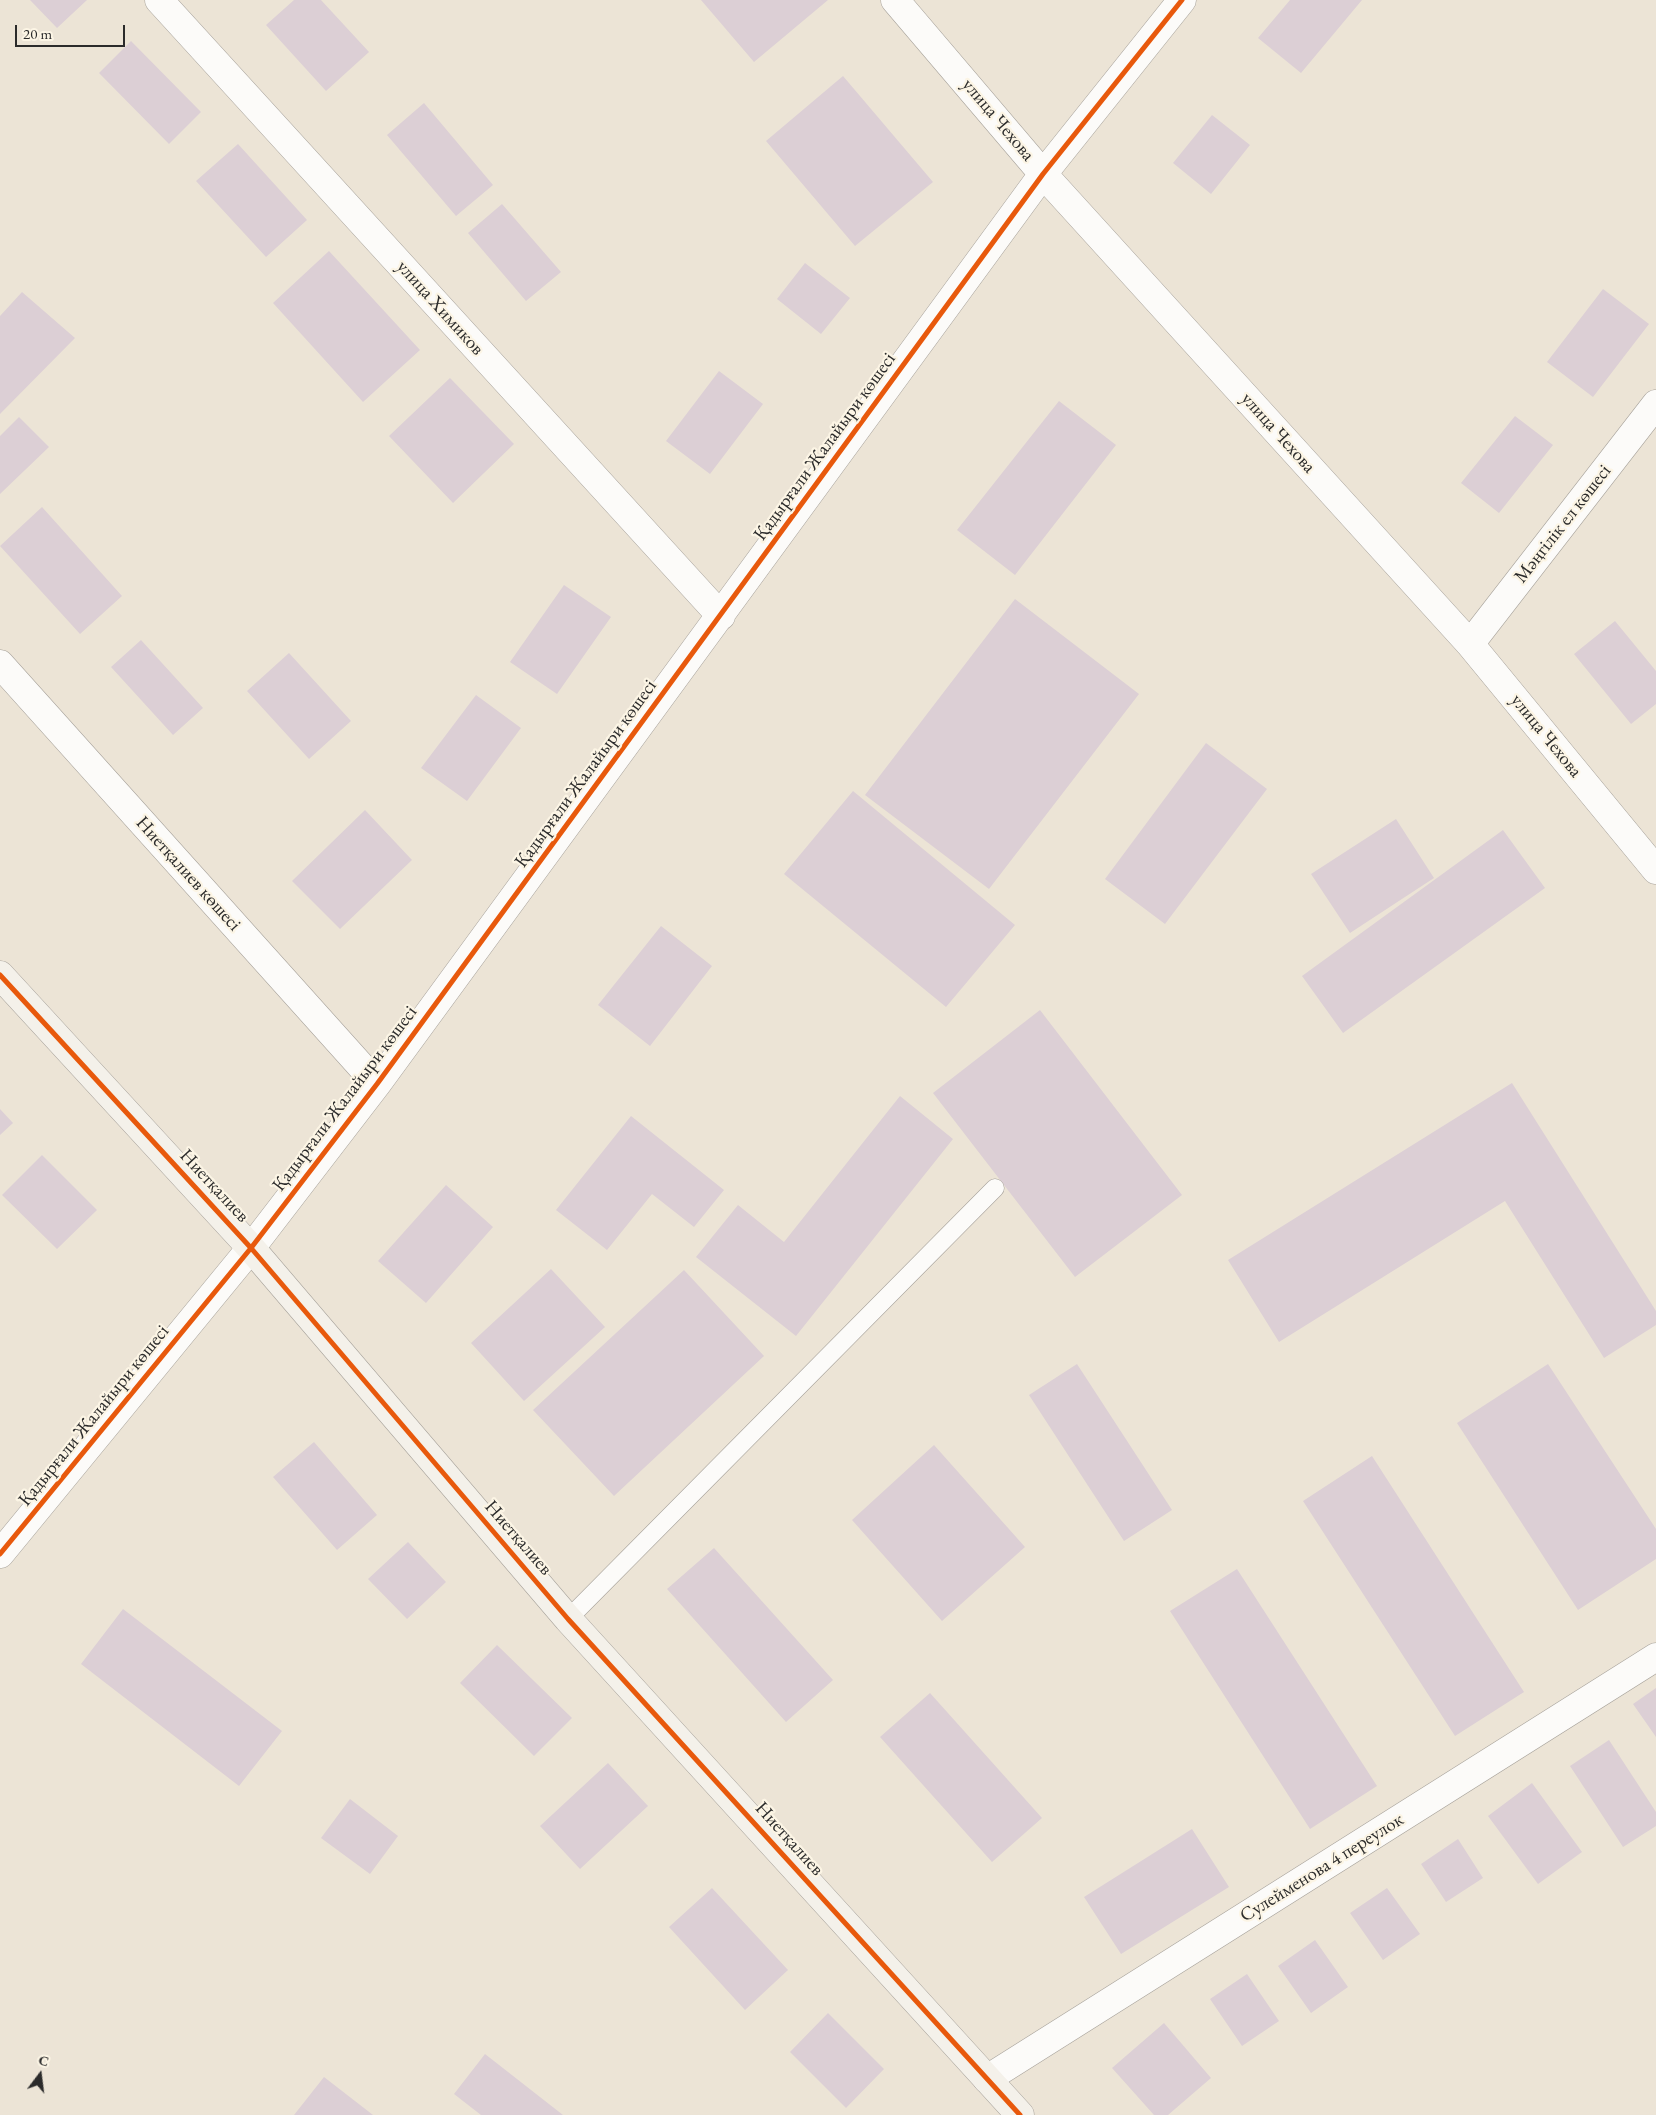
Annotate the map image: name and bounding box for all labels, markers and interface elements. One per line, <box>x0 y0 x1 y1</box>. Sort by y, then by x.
scale bar <box>18 15 128 47</box>
text: 20 m <box>23 24 52 43</box>
street label: улица Чехова <box>957 74 1039 166</box>
street label: улица Химиков <box>391 256 489 360</box>
street label: Қадырғали Жалайыри көшесі <box>749 349 901 545</box>
street label: улица Чехова <box>1236 388 1320 478</box>
street label: Мәңгілік ел көшесі <box>1510 460 1616 588</box>
street label: Қадырғали Жалайыри көшесі <box>510 676 662 872</box>
street label: улица Чехова <box>1505 690 1587 782</box>
street label: Ниетқалиев көшесі <box>131 812 245 936</box>
street label: Қадырғали Жалайыри көшесі <box>268 1002 422 1196</box>
street label: Ниетқалиев <box>174 1145 254 1227</box>
street label: Қадырғали Жалайыри көшесі <box>14 1321 174 1511</box>
street label: Ниетқалиев <box>479 1496 557 1580</box>
street label: Ниетқалиев <box>750 1797 828 1881</box>
street label: Сулейменова 4 переулок <box>1236 1808 1408 1928</box>
north arrow <box>15 2050 65 2100</box>
text: С <box>37 2051 51 2070</box>

